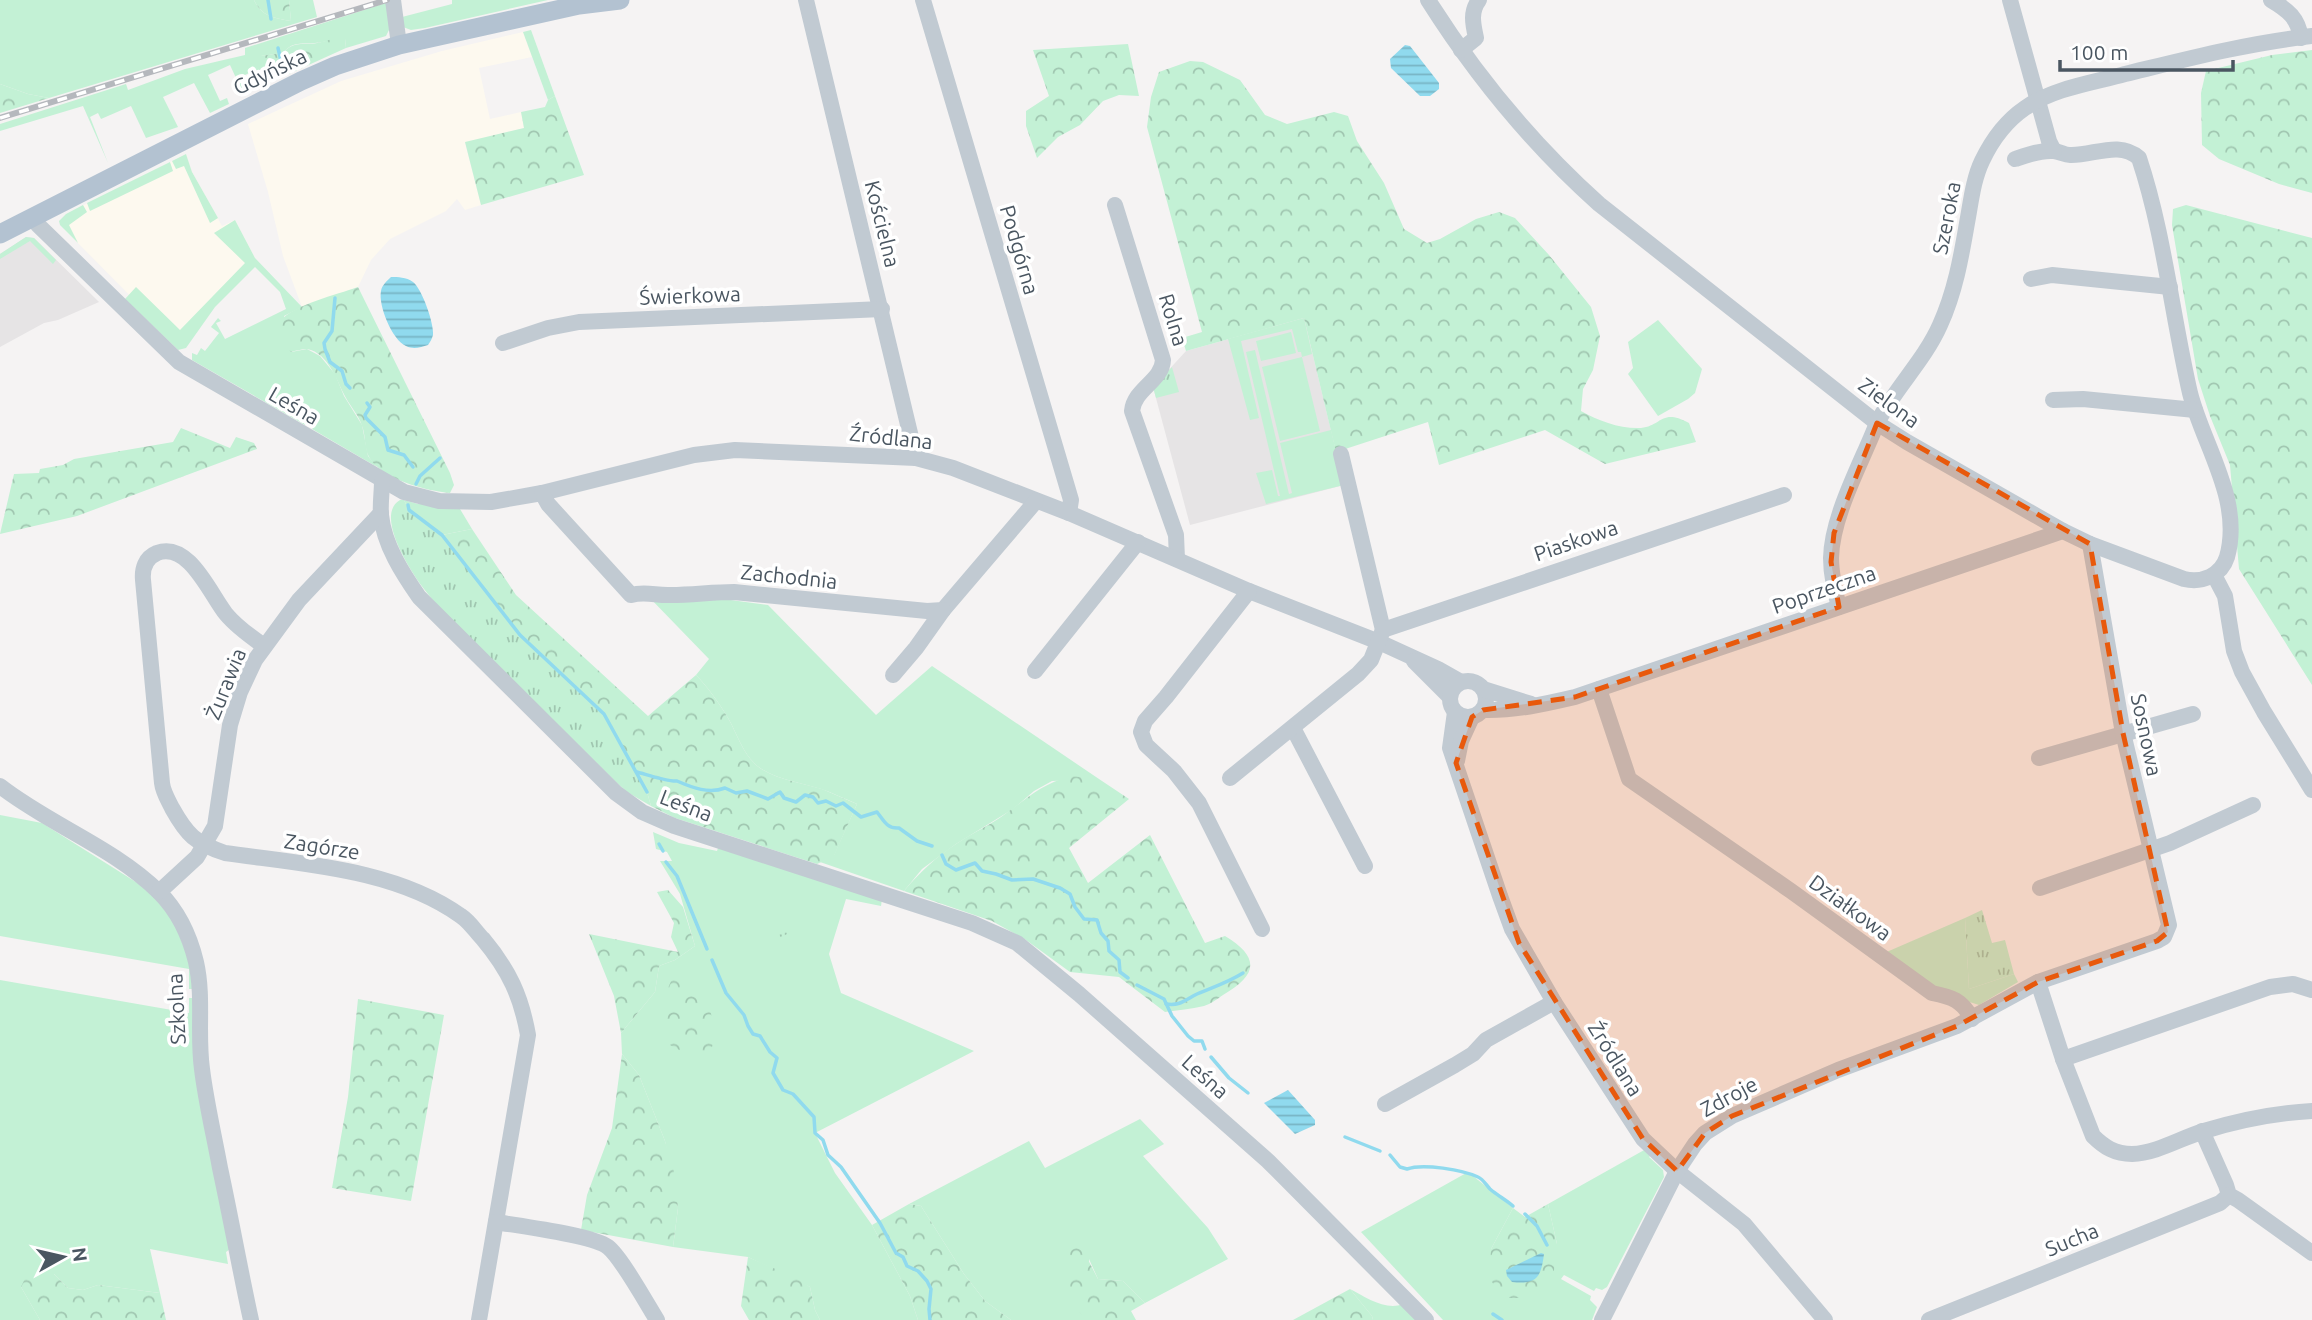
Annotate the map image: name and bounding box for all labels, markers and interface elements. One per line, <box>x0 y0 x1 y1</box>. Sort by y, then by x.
scale bar <box>2060 28 2233 72</box>
text: 100 m <box>2070 40 2128 64</box>
street label: Gdyńska <box>229 43 310 99</box>
street label: Kościelna <box>861 178 905 270</box>
street label: Szeroka <box>1927 179 1965 256</box>
street label: Podgórna <box>996 202 1044 297</box>
street label: Świerkowa <box>639 281 741 309</box>
street label: Rolna <box>1155 291 1193 349</box>
street label: Zielona <box>1854 372 1925 432</box>
street label: Leśna <box>265 381 324 429</box>
street label: Źródlana <box>848 421 934 453</box>
street label: Piaskowa <box>1531 515 1621 566</box>
street label: Zachodnia <box>740 559 839 593</box>
street label: Poprzeczna <box>1769 560 1879 618</box>
street label: Żurawia <box>200 645 250 723</box>
street label: Sosnowa <box>2127 691 2167 778</box>
street label: Leśna <box>657 784 716 826</box>
street label: Zagórze <box>283 828 362 864</box>
street label: Działkowa <box>1805 869 1896 945</box>
street label: Szkolna <box>162 973 190 1045</box>
street label: Źródlana <box>1584 1017 1648 1100</box>
street label: Leśna <box>1178 1049 1234 1103</box>
street label: Zdroje <box>1696 1071 1761 1121</box>
street label: Sucha <box>2041 1218 2102 1261</box>
north arrow <box>28 1222 98 1292</box>
text: N <box>68 1246 92 1263</box>

